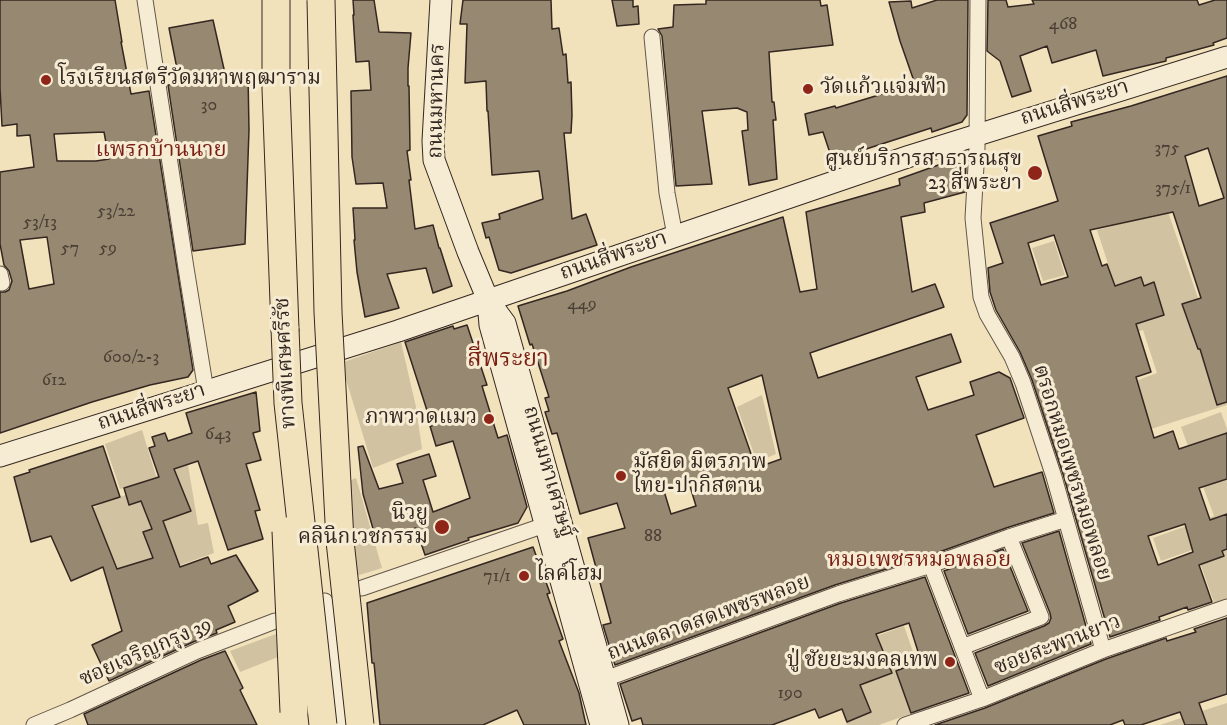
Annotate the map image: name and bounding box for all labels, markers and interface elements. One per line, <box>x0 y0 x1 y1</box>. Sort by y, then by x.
house number: 468 <box>1049 14 1077 36</box>
street label: ถนนมหานคร <box>424 43 452 159</box>
place label: โรงเรียนสตรีวัดมหาพฤฒาราม <box>58 67 321 93</box>
marker: โรงเรียนสตรีวัดมหาพฤฒาราม <box>39 73 53 87</box>
place label: วัดแก้วแจ่มฟ้า <box>820 76 947 102</box>
street label: ถนนสี่พระยา <box>1018 76 1132 132</box>
marker: วัดแก้วแจ่มฟ้า <box>801 82 815 96</box>
house number: 30 <box>201 95 217 117</box>
district label: แพรกบ้านนาย <box>95 138 227 164</box>
house number: 375 <box>1154 138 1180 160</box>
place label: ศูนย์บริการสาธารณสุข 23 สี่พระยา <box>825 148 1022 198</box>
marker: ศูนย์บริการสาธารณสุข 23 สี่พระยา <box>1026 164 1044 182</box>
house number: 375/1 <box>1155 178 1191 200</box>
house number: 53/22 <box>97 201 135 223</box>
house number: 53/13 <box>23 212 57 234</box>
street label: ถนนสี่พระยา <box>557 227 671 287</box>
house number: 57 <box>61 238 79 260</box>
house number: 59 <box>99 238 117 260</box>
house number: 449 <box>567 294 597 316</box>
street label: ทางพิเศษศรีรัช <box>271 297 303 429</box>
house number: 600/2-3 <box>103 347 159 369</box>
district label: สี่พระยา <box>467 347 549 375</box>
street label: ตรอกหมอเพชรหมอพลอย <box>1026 362 1116 584</box>
house number: 612 <box>42 370 66 392</box>
street label: ถนนสี่พระยา <box>95 379 209 437</box>
street label: ถนนมหาเศรษฐ์ <box>516 403 578 541</box>
place label: ภาพวาดแมว <box>365 406 477 432</box>
marker: ภาพวาดแมว <box>482 412 496 426</box>
house number: 643 <box>205 424 231 446</box>
place label: มัสยิด มิตรภาพ ไทย-ปากิสตาน <box>633 451 767 501</box>
marker: มัสยิด มิตรภาพ ไทย-ปากิสตาน <box>614 469 628 483</box>
place label: นิวยู คลินิกเวชกรรม <box>298 502 428 552</box>
marker: นิวยู คลินิกเวชกรรม <box>433 518 451 536</box>
house number: 88 <box>644 526 662 548</box>
district label: หมอเพชรหมอพลอย <box>827 548 1011 574</box>
place label: ไลค์โฮม <box>536 563 603 589</box>
house number: 71/1 <box>483 566 511 588</box>
marker: ไลค์โฮม <box>517 569 531 583</box>
street label: ถนนตลาดสดเพชรพลอย <box>604 571 814 667</box>
street label: ซอยสะพานยาว <box>991 610 1125 682</box>
street label: ซอยเจริญกรุง 39 <box>76 613 216 693</box>
place label: ปู่ ชัยยะมงคลเทพ <box>787 649 938 675</box>
marker: ปู่ ชัยยะมงคลเทพ <box>943 655 957 669</box>
house number: 190 <box>777 683 803 705</box>

